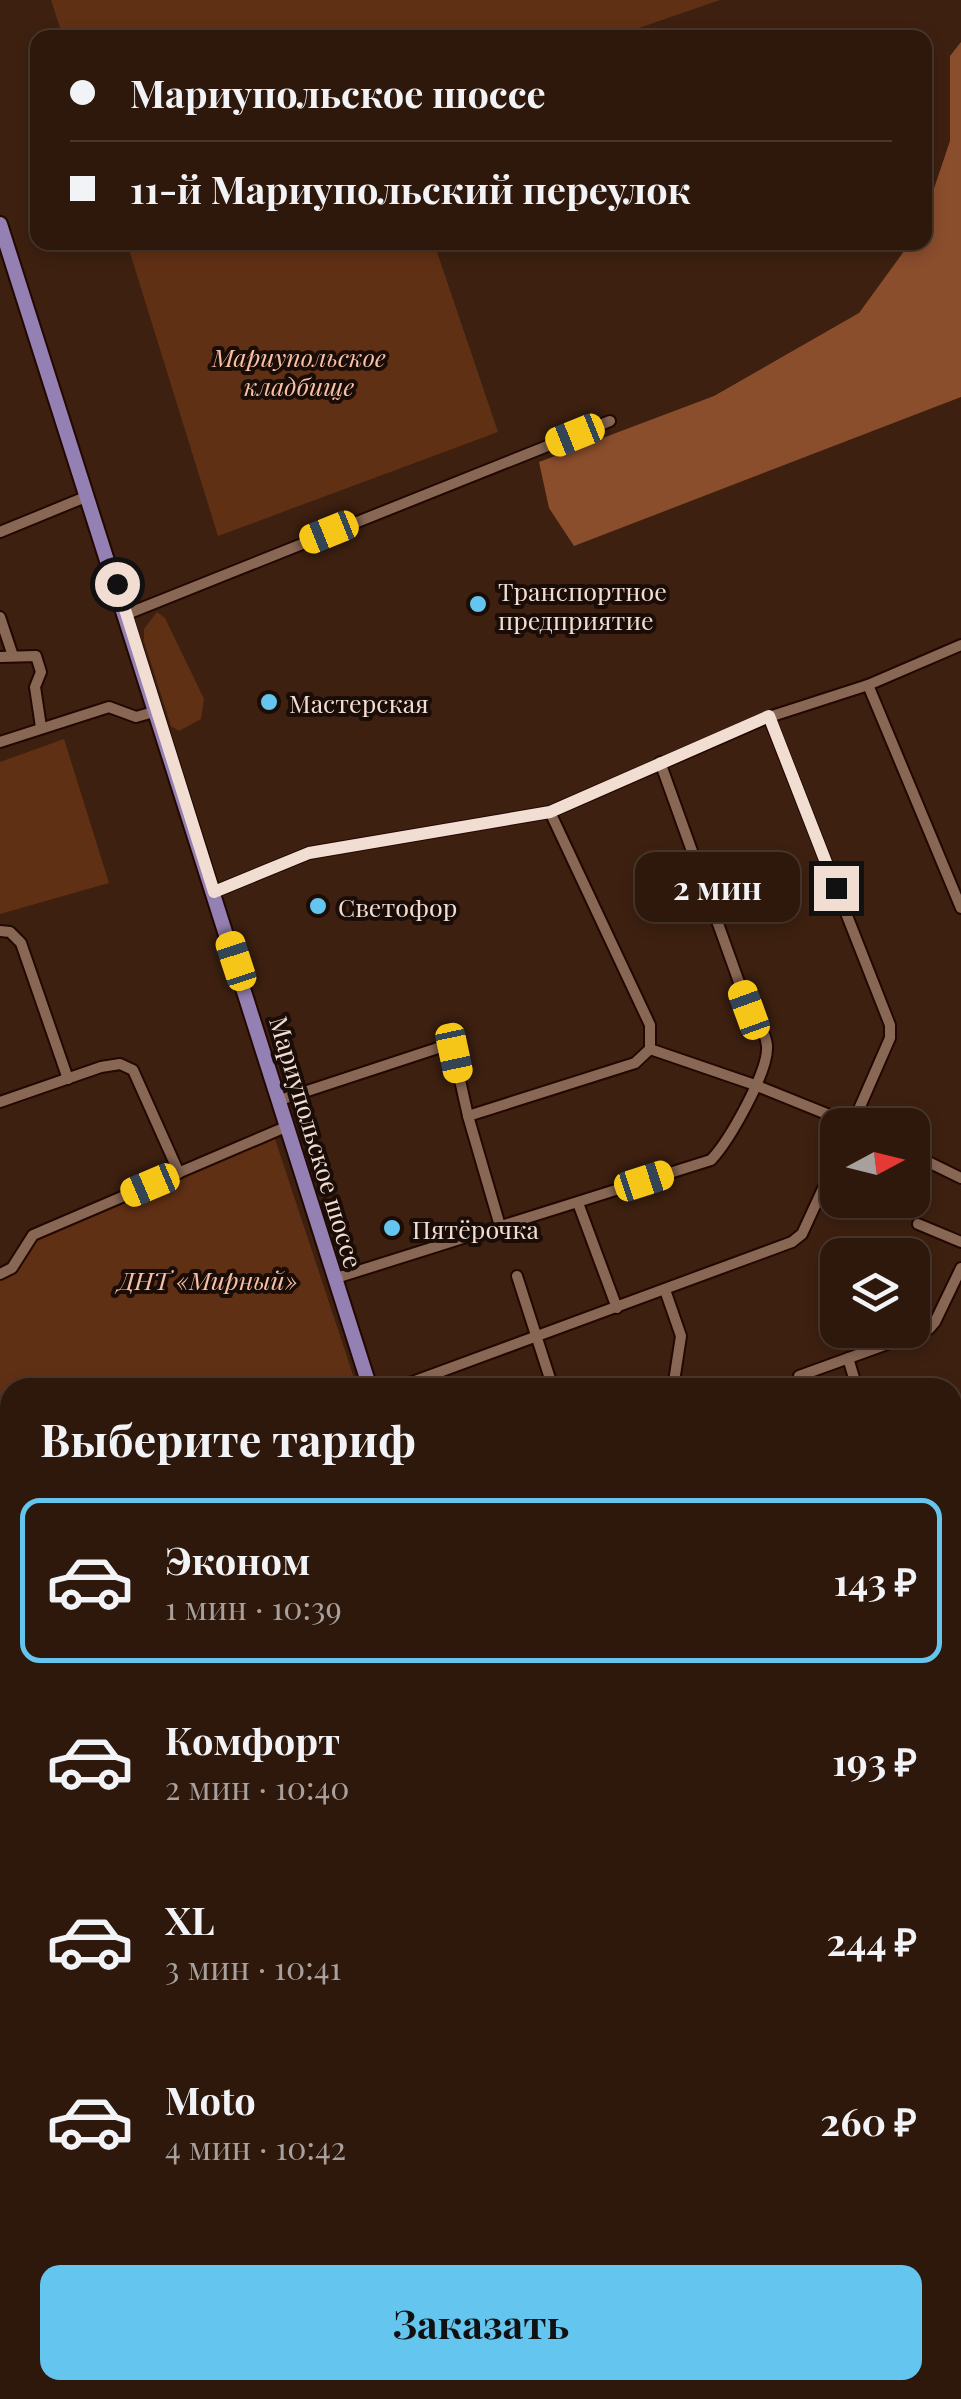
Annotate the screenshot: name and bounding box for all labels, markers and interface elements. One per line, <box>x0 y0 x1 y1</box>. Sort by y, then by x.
text: Мариупольское шоссе <box>130 67 546 118</box>
text: 11-й Мариупольский переулок <box>130 163 691 214</box>
park label: Мариупольское кладбище <box>211 340 386 402</box>
car <box>542 410 608 460</box>
car <box>296 507 362 557</box>
route start <box>95 562 140 607</box>
place label: Транспортное предприятие <box>498 574 667 636</box>
marker: Транспортное предприятие <box>467 593 489 615</box>
place label: Мастерская <box>289 686 429 719</box>
marker: Мастерская <box>258 691 280 713</box>
callout: 2 мин <box>636 853 801 923</box>
text: 2 мин <box>673 865 762 908</box>
route end <box>814 866 859 911</box>
place label: Светофор <box>338 890 457 923</box>
marker: Светофор <box>307 895 329 917</box>
car <box>212 928 260 994</box>
car <box>725 977 773 1043</box>
street label: Мариупольское шоссе <box>263 1012 371 1272</box>
car <box>433 1021 475 1085</box>
north arrow <box>820 1108 930 1218</box>
map controls <box>820 1108 930 1348</box>
car <box>611 1157 677 1205</box>
car <box>117 1159 183 1211</box>
place label: Пятёрочка <box>412 1212 540 1245</box>
marker: Пятёрочка <box>381 1217 403 1239</box>
button: layers <box>820 1238 930 1348</box>
park label: ДНТ «Мирный» <box>114 1263 298 1296</box>
text: Выберите тариф <box>40 1408 416 1468</box>
text: Эконом <box>165 1534 310 1585</box>
icon: car <box>45 1536 135 1626</box>
text: 143 ₽ <box>834 1555 917 1606</box>
text: 1 мин · 10:39 <box>165 1585 342 1628</box>
text: Комфорт <box>165 1714 340 1765</box>
icon: car <box>45 1716 135 1806</box>
text: 193 ₽ <box>832 1735 917 1786</box>
text: 2 мин · 10:40 <box>165 1765 350 1808</box>
text: XL <box>165 1894 214 1945</box>
icon: car <box>45 1896 135 1986</box>
text: 244 ₽ <box>826 1915 917 1966</box>
text: 3 мин · 10:41 <box>165 1945 341 1988</box>
text: Moto <box>165 2074 256 2125</box>
icon: car <box>45 2076 135 2166</box>
text: 260 ₽ <box>820 2095 917 2146</box>
text: 4 мин · 10:42 <box>165 2125 346 2168</box>
button: Заказать <box>40 2265 922 2380</box>

